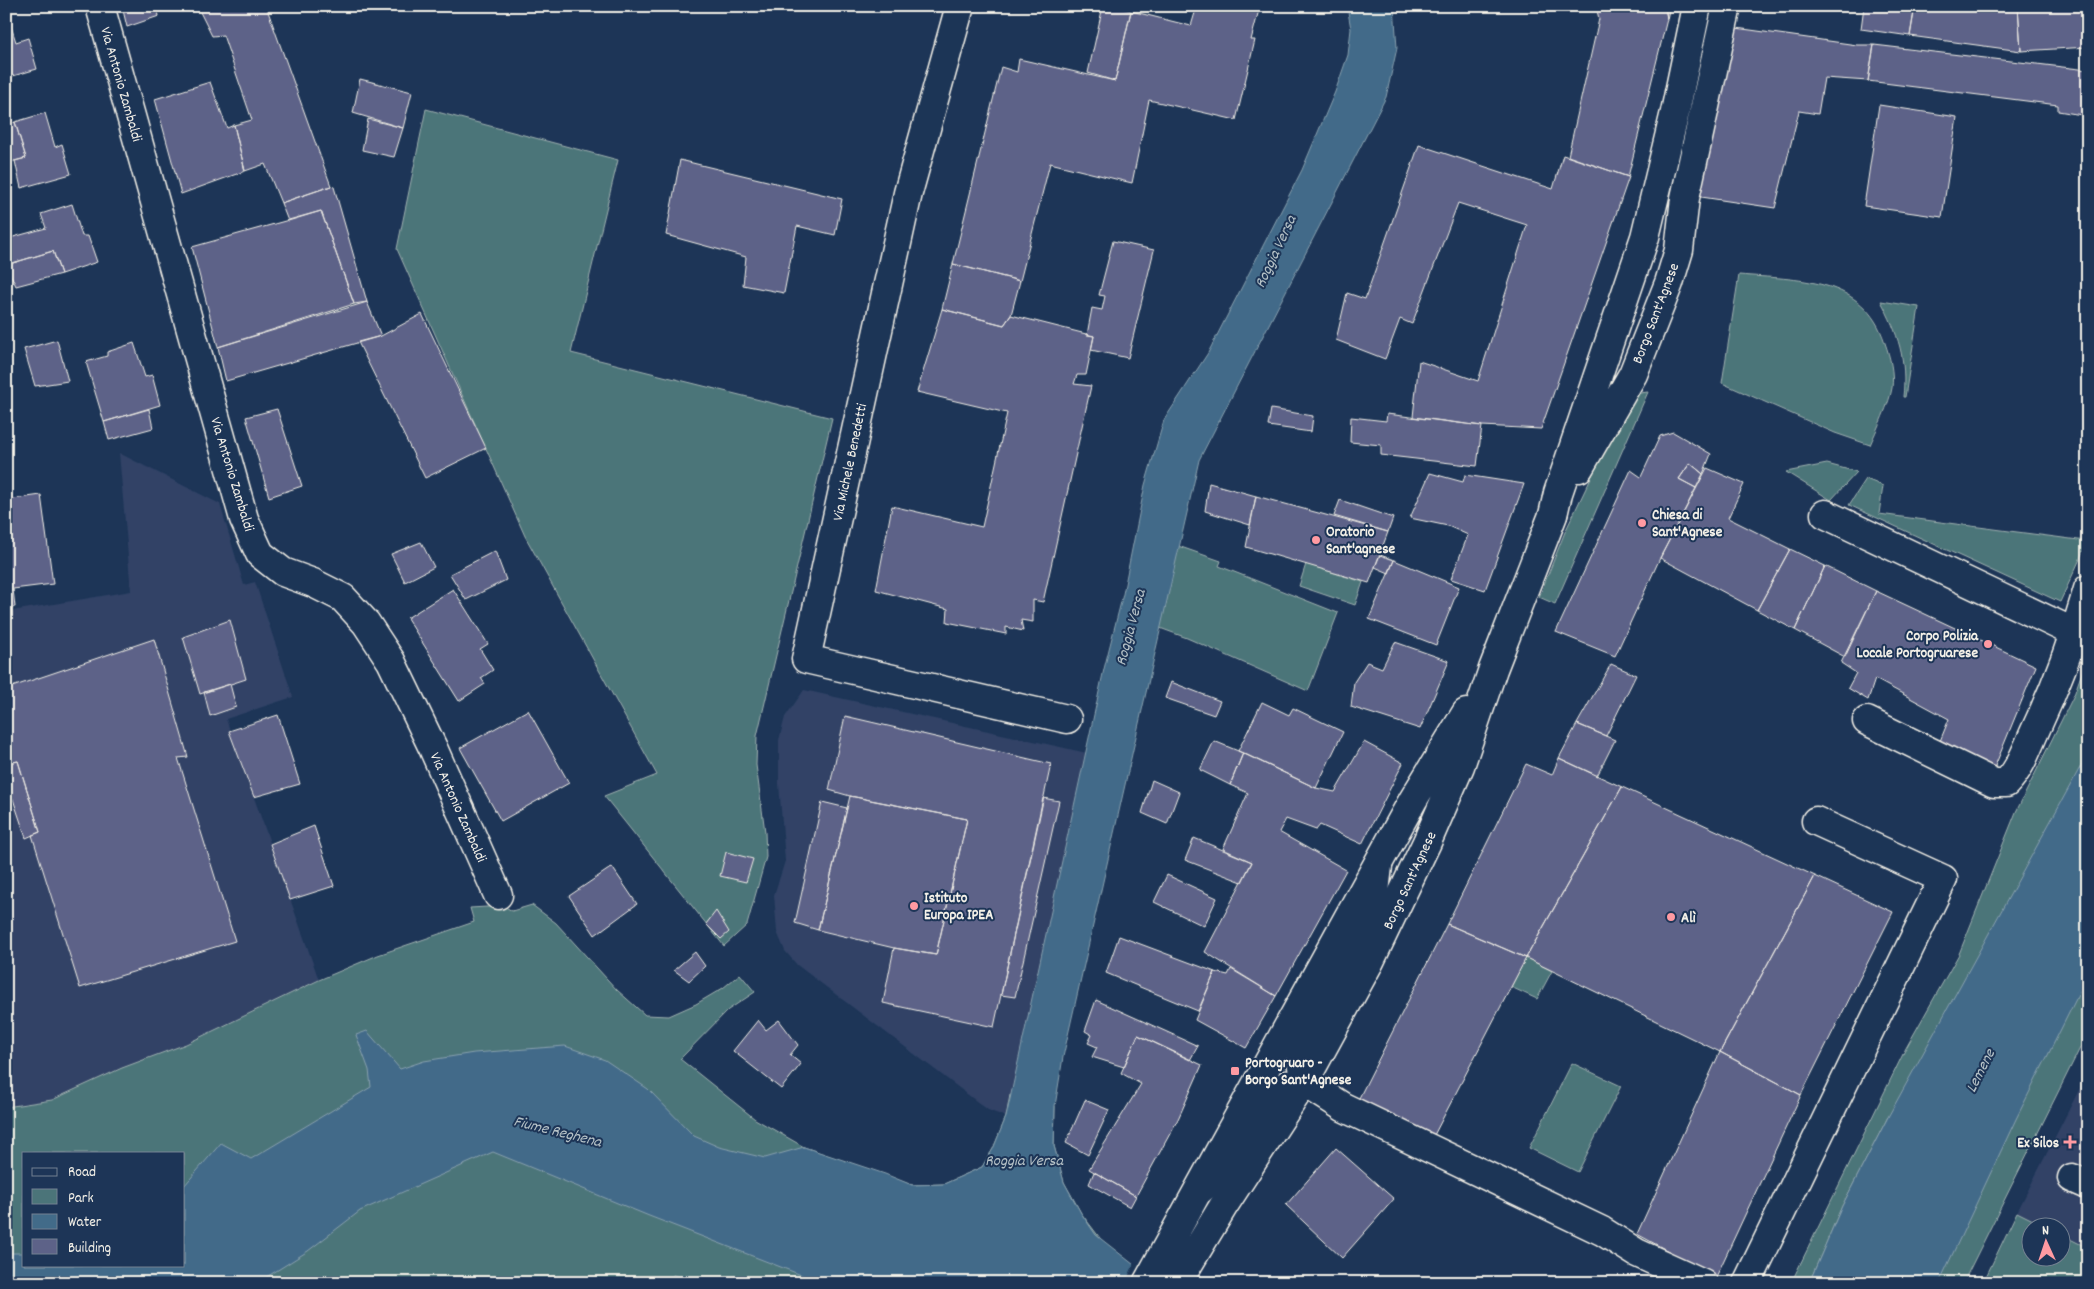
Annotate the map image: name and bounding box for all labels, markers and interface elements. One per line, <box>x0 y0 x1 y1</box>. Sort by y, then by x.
street label: Via Antonio Zambaldi <box>93 25 147 145</box>
water label: Roggia Versa <box>1249 211 1304 292</box>
street label: Borgo Sant'Agnese <box>1628 260 1686 367</box>
street label: Via Michele Benedetti <box>828 401 874 523</box>
street label: Via Antonio Zambaldi <box>203 415 259 535</box>
place label: Chiesa di Sant'Agnese <box>1652 505 1723 544</box>
marker: Chiesa di Sant'Agnese <box>1636 517 1648 529</box>
place label: Oratorio Sant'agnese <box>1326 522 1396 561</box>
marker: Oratorio Sant'agnese <box>1310 534 1322 546</box>
water label: Roggia Versa <box>1110 586 1153 668</box>
place label: Corpo Polizia Locale Portogruarese <box>1857 626 1979 665</box>
marker: Corpo Polizia Locale Portogruarese <box>1982 638 1994 650</box>
street label: Via Antonio Zambaldi <box>423 749 491 867</box>
street label: Borgo Sant'Agnese <box>1378 828 1443 934</box>
place label: Istituto Europa IPEA <box>924 888 993 927</box>
marker: Istituto Europa IPEA <box>908 900 920 912</box>
place label: Alì <box>1681 908 1697 930</box>
marker: Alì <box>1665 911 1677 923</box>
water label: Lemene <box>1961 1045 2002 1097</box>
place label: Portogruaro - Borgo Sant'Agnese <box>1245 1053 1352 1092</box>
marker: Portogruaro - Borgo Sant'Agnese <box>1229 1065 1241 1077</box>
water label: Fiume Reghena <box>511 1110 605 1155</box>
place label: Ex Silos <box>2017 1133 2059 1155</box>
marker: Ex Silos <box>2063 1135 2077 1149</box>
water label: Roggia Versa <box>985 1150 1064 1173</box>
legend <box>22 1152 185 1266</box>
text: Road <box>68 1162 96 1184</box>
text: Park <box>68 1188 94 1210</box>
text: Water <box>68 1212 102 1234</box>
north arrow <box>2022 1216 2072 1266</box>
text: N <box>2041 1221 2049 1241</box>
text: Building <box>68 1238 111 1260</box>

